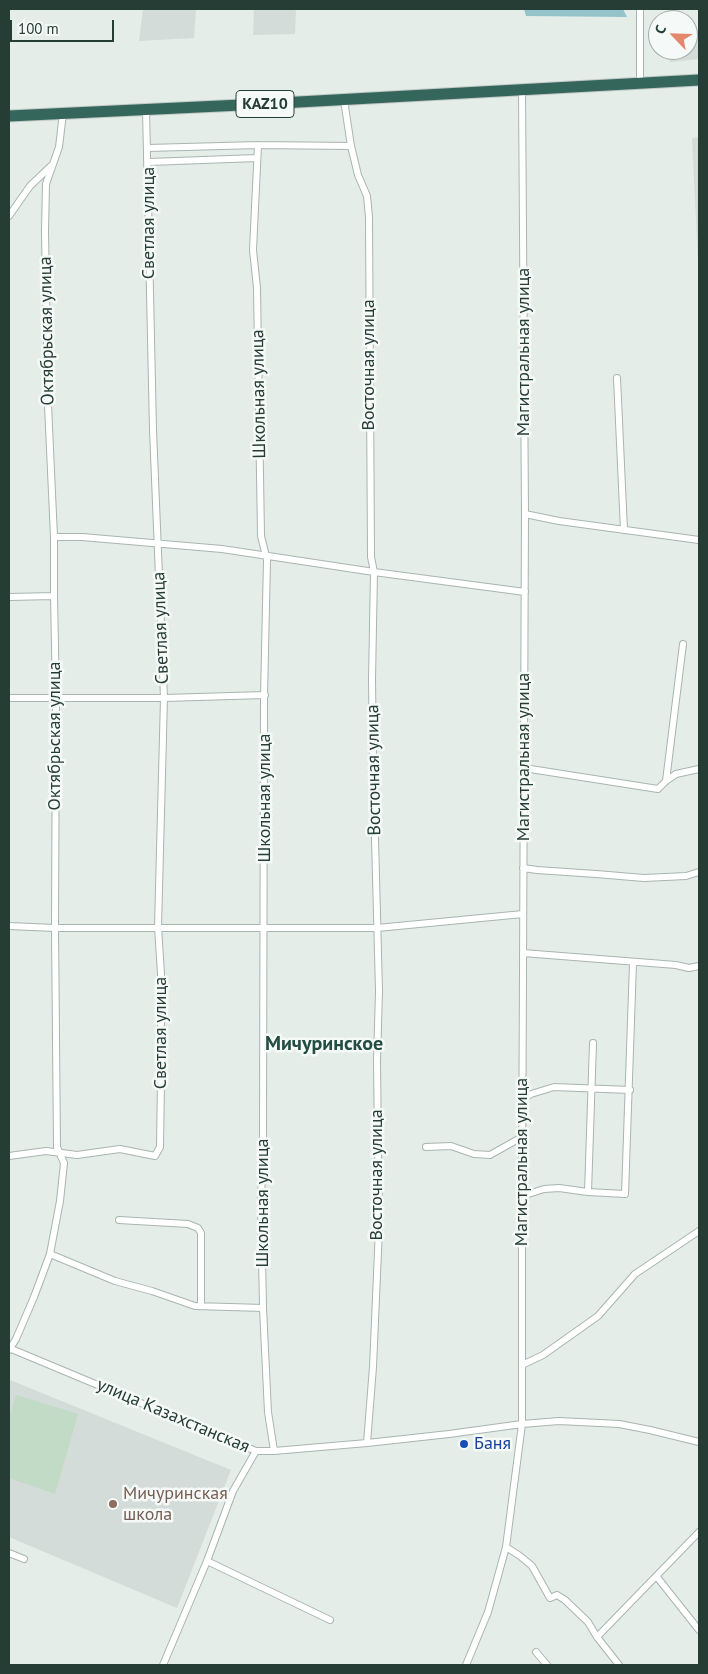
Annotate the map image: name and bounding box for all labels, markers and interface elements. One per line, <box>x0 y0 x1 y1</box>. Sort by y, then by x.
scale bar <box>12 10 116 42</box>
north arrow <box>648 10 698 60</box>
text: 100 m <box>18 19 59 38</box>
text: С <box>650 22 670 37</box>
road number: KAZ10 <box>236 90 294 118</box>
street label: Светлая улица <box>138 167 160 279</box>
street label: Октябрьская улица <box>35 256 59 406</box>
street label: Магистральная улица <box>513 268 535 436</box>
street label: Восточная улица <box>358 299 380 431</box>
street label: Школьная улица <box>247 329 271 459</box>
street label: Светлая улица <box>148 571 174 685</box>
street label: Октябрьская улица <box>44 662 66 810</box>
street label: Магистральная улица <box>513 673 535 841</box>
street label: Восточная улица <box>362 704 386 836</box>
street label: Школьная улица <box>254 734 276 862</box>
street label: Светлая улица <box>150 977 172 1089</box>
district label: Мичуринское <box>265 1032 383 1056</box>
street label: Магистральная улица <box>511 1078 533 1246</box>
street label: Восточная улица <box>366 1109 388 1241</box>
street label: Школьная улица <box>252 1139 274 1267</box>
street label: улица Казахстанская <box>93 1374 253 1458</box>
place label: Баня <box>474 1433 511 1455</box>
marker: Баня <box>458 1438 470 1450</box>
place label: Мичуринская школа <box>123 1483 228 1526</box>
marker: Мичуринская школа <box>107 1498 119 1510</box>

